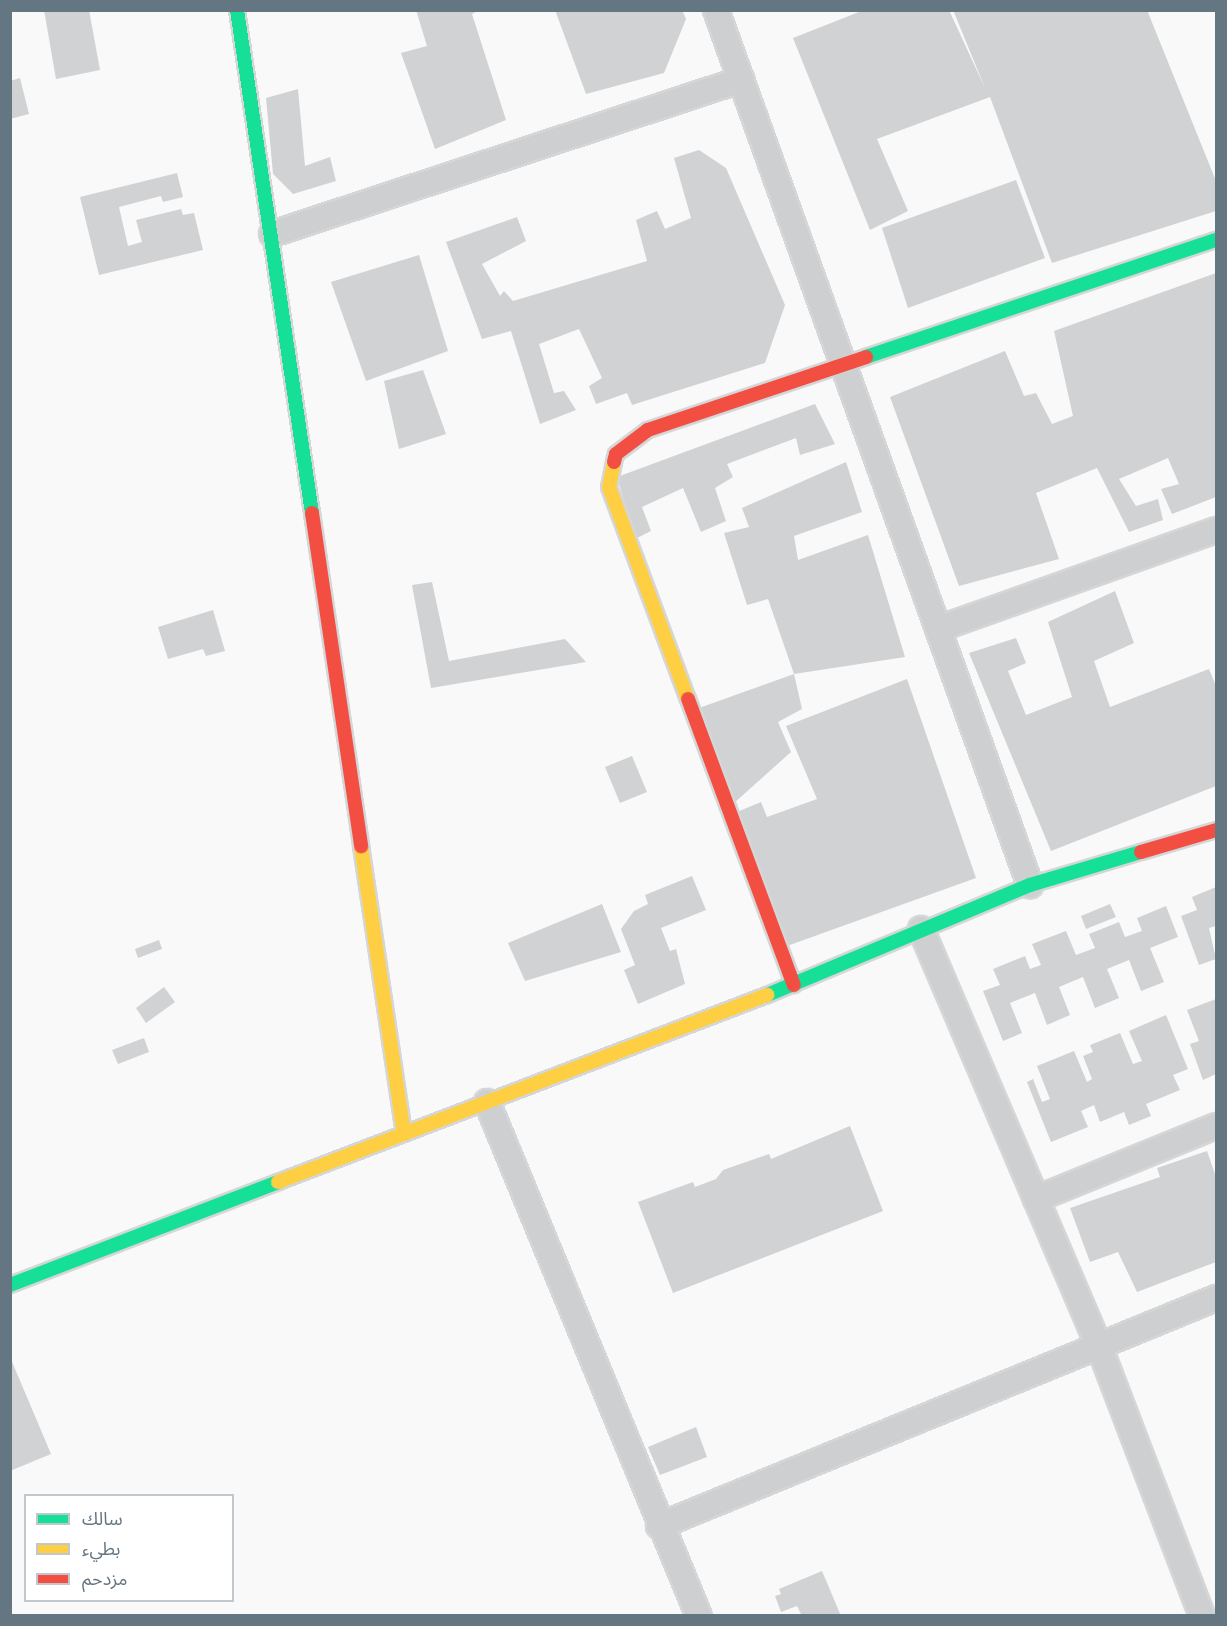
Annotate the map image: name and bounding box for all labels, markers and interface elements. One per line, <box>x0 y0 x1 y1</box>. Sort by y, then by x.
legend <box>24 1494 234 1602</box>
text: سالك <box>82 1511 123 1529</box>
text: بطيء <box>82 1541 120 1559</box>
text: مزدحم <box>82 1571 127 1589</box>

